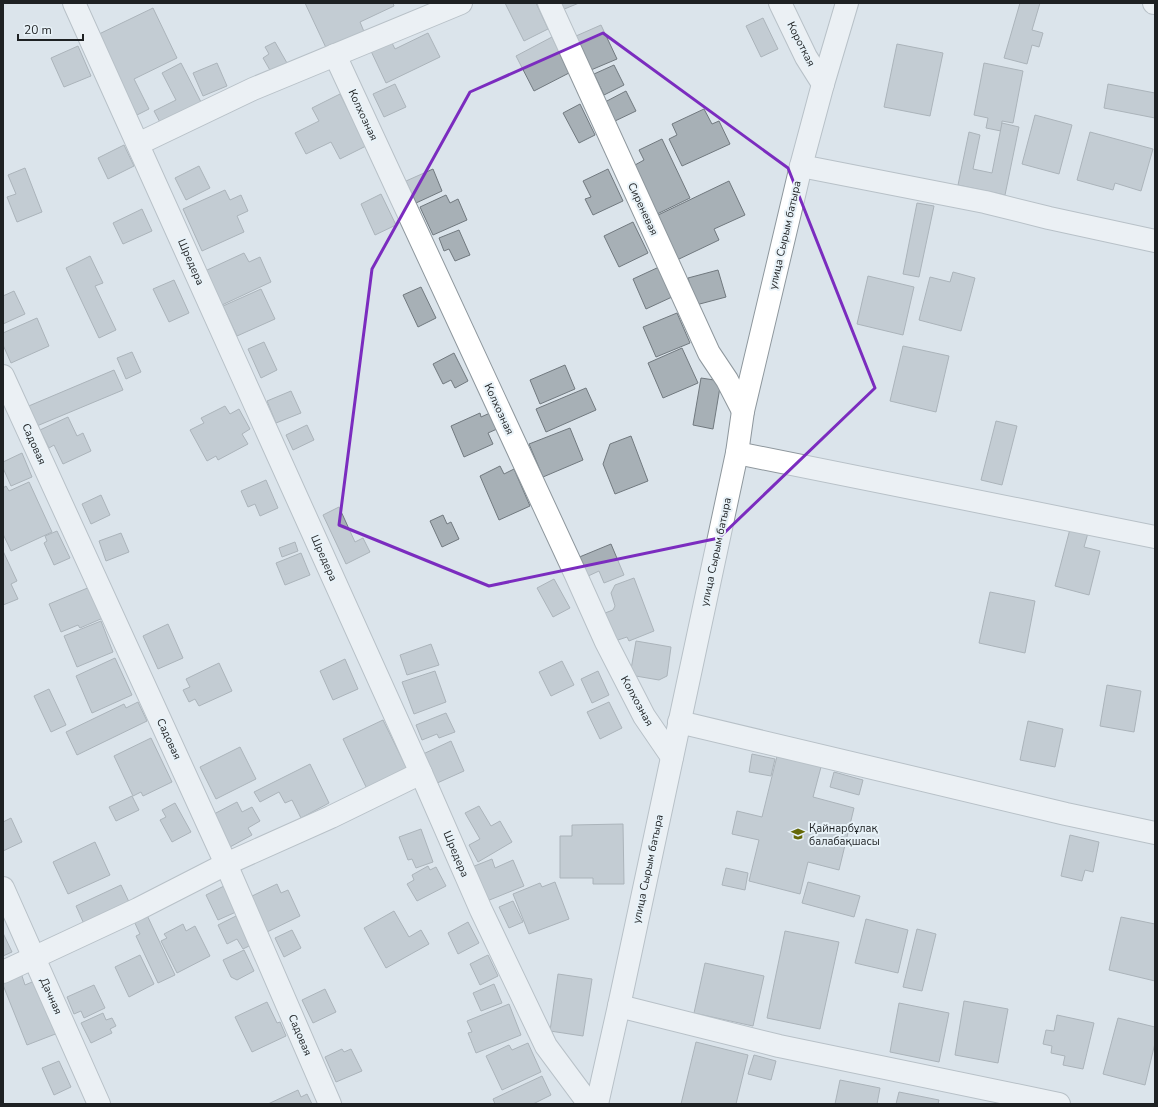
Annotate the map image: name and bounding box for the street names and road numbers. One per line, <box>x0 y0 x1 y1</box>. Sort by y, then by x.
street label: Короткая <box>783 19 819 69</box>
street label: Колхозная <box>345 87 381 143</box>
street label: улица Сырым батыра <box>765 179 805 291</box>
street label: Сиреневая <box>624 180 662 238</box>
street label: Шредера <box>174 237 208 287</box>
street label: Колхозная <box>481 381 517 437</box>
street label: Садовая <box>18 421 50 467</box>
street label: улица Сырым батыра <box>697 496 735 608</box>
street label: Шредера <box>307 533 341 583</box>
street label: Колхозная <box>617 673 657 729</box>
street label: Садовая <box>153 716 185 762</box>
street label: улица Сырым батыра <box>629 813 667 925</box>
street label: Шредера <box>440 829 473 880</box>
street label: Дачная <box>36 975 66 1017</box>
street label: Садовая <box>285 1012 315 1058</box>

